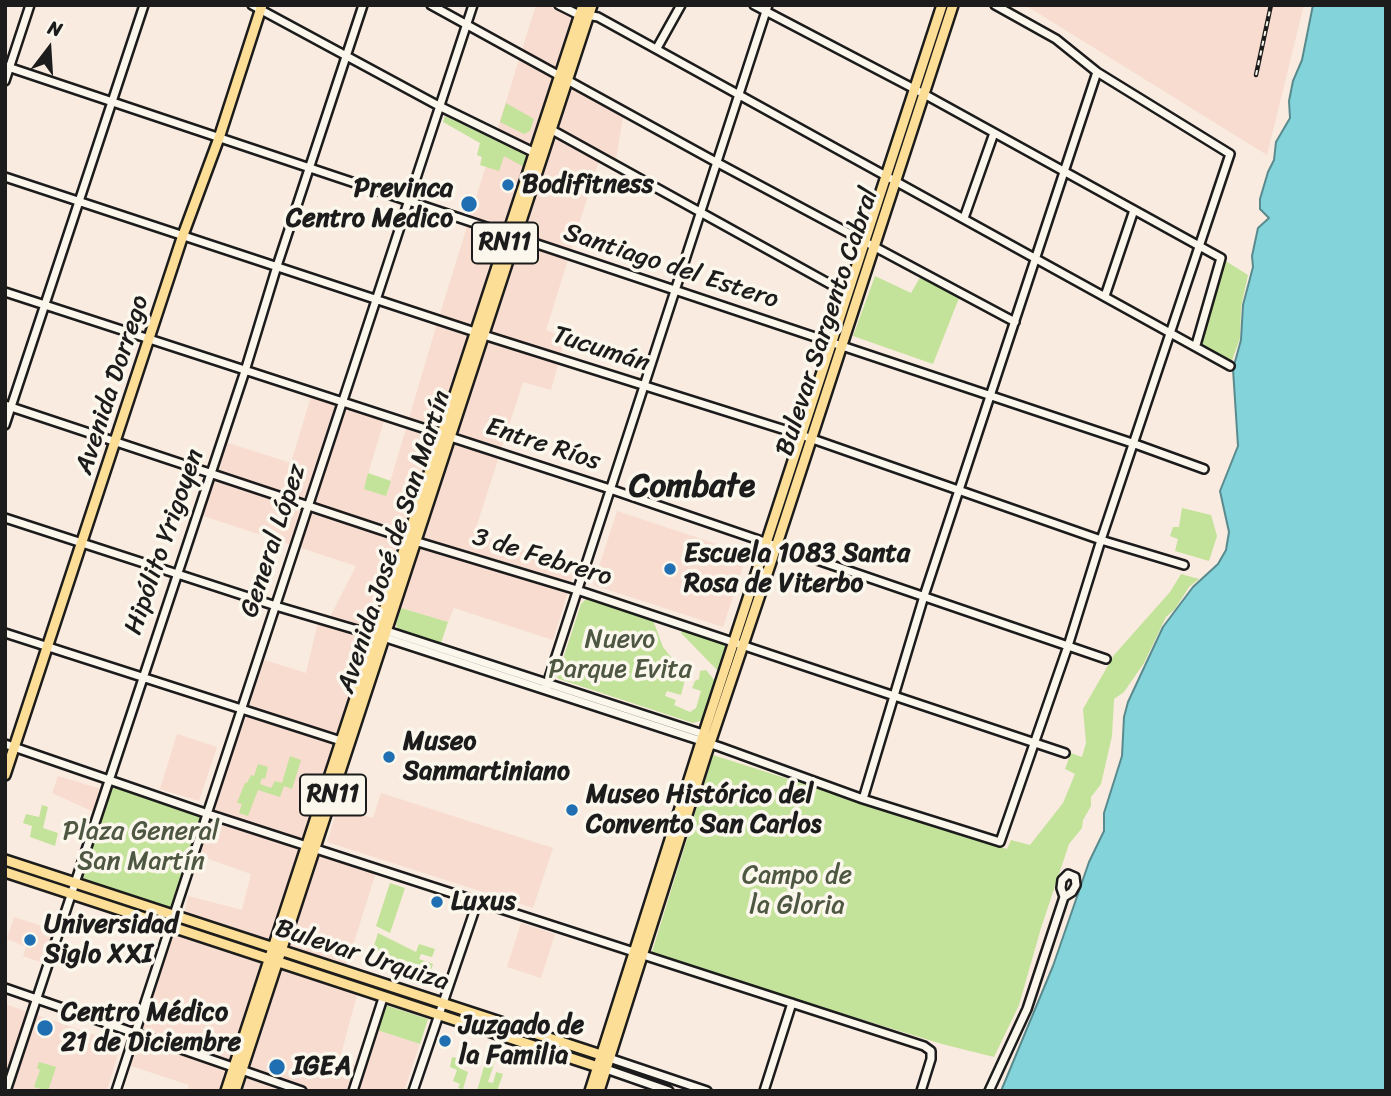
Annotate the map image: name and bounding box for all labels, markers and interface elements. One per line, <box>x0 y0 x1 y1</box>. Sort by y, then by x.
text: N <box>44 11 66 46</box>
north arrow <box>14 14 84 84</box>
place label: Bodifitness <box>522 169 654 201</box>
place label: Previnca Centro Medico <box>286 173 453 234</box>
marker: Bodifitness <box>500 177 516 193</box>
street label: Bulevar Sargento Cabral <box>770 184 886 460</box>
marker: Previnca Centro Medico <box>459 194 479 214</box>
street label: Santiago del Estero <box>560 218 782 316</box>
road number: RN11 <box>472 223 538 264</box>
street label: Avenida Dorrego <box>69 291 157 479</box>
street label: Tucumán <box>549 320 653 380</box>
street label: Avenida José de San Martín <box>331 387 459 697</box>
street label: Entre Ríos <box>482 412 604 478</box>
street label: Hipólito Yrigoyen <box>119 445 211 639</box>
street label: General López <box>235 460 313 622</box>
district label: Combate <box>629 468 755 508</box>
street label: 3 de Febrero <box>468 522 616 594</box>
place label: Escuela 1083 Santa Rosa de Viterbo <box>684 538 910 600</box>
marker: Escuela 1083 Santa Rosa de Viterbo <box>662 561 678 577</box>
park label: Nuevo Parque Evita <box>548 624 692 686</box>
place label: Museo Sanmartiniano <box>403 726 570 788</box>
marker: Museo Sanmartiniano <box>381 749 397 765</box>
road number: RN11 <box>300 774 366 816</box>
place label: Museo Histórico del Convento San Carlos <box>586 779 821 840</box>
marker: Museo Histórico del Convento San Carlos <box>564 802 580 818</box>
park label: Plaza General San Martín <box>63 816 219 878</box>
park label: Campo de la Gloria <box>742 860 852 922</box>
place label: Luxus <box>451 886 516 918</box>
marker: Luxus <box>429 894 445 910</box>
place label: Universidad Siglo XXI <box>44 909 178 970</box>
street label: Bulevar Urquiza <box>271 913 453 999</box>
marker: Universidad Siglo XXI <box>22 932 38 948</box>
place label: Centro Médico 21 de Diciembre <box>61 997 241 1058</box>
place label: Juzgado de la Familia <box>459 1010 584 1072</box>
marker: Centro Médico 21 de Diciembre <box>35 1018 55 1038</box>
marker: Juzgado de la Familia <box>437 1033 453 1049</box>
place label: IGEA <box>293 1051 351 1083</box>
marker: IGEA <box>267 1057 287 1077</box>

